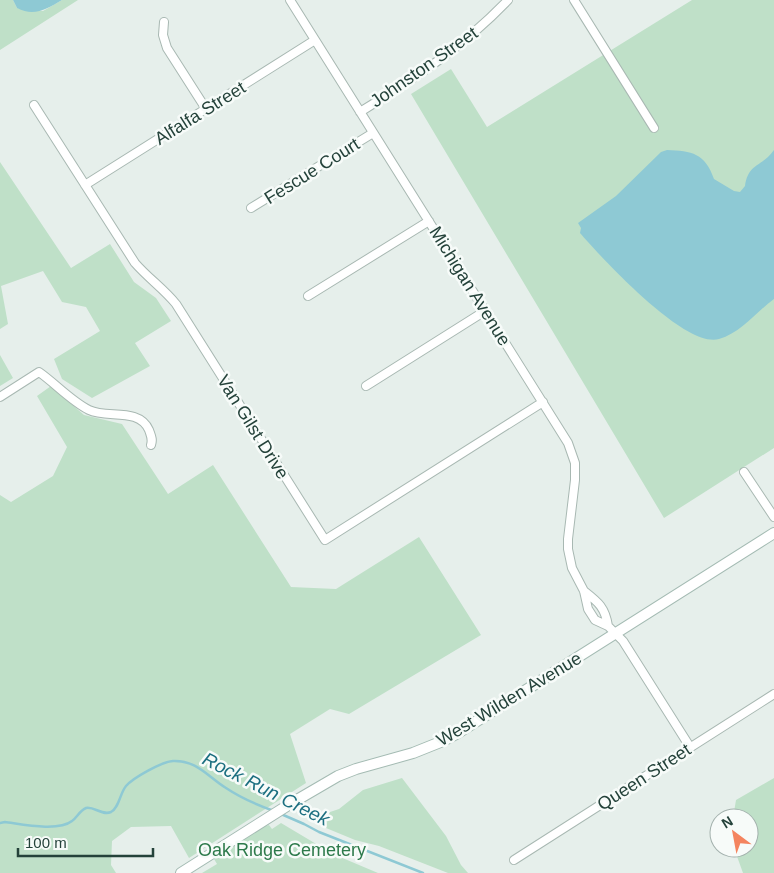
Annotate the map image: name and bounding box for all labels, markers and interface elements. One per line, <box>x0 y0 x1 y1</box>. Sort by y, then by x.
street label: Johnston Street <box>367 23 481 111</box>
street label: Alfalfa Street <box>151 77 249 149</box>
street label: Fescue Court <box>261 134 363 208</box>
street label: Michigan Avenue <box>425 223 515 349</box>
street label: Van Gilst Drive <box>213 371 293 483</box>
street label: West Wilden Avenue <box>433 648 585 750</box>
street label: Queen Street <box>594 739 694 815</box>
water label: Rock Run Creek <box>199 748 334 831</box>
north arrow <box>709 808 759 858</box>
text: N <box>719 813 736 831</box>
scale bar <box>18 826 152 858</box>
text: 100 m <box>25 834 67 851</box>
park label: Oak Ridge Cemetery <box>198 840 366 860</box>

